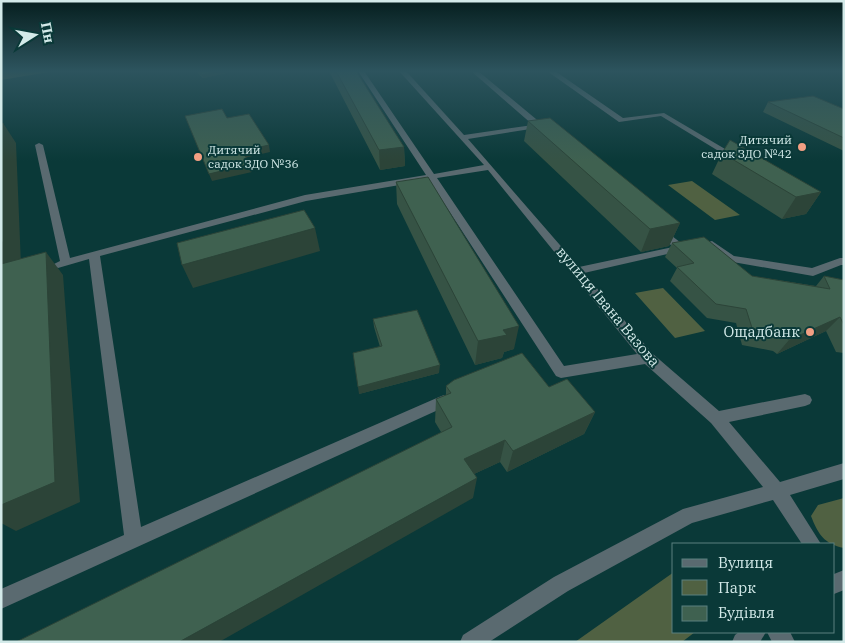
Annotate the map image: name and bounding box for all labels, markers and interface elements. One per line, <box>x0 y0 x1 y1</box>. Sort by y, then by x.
north arrow <box>10 10 60 60</box>
text: Пн <box>37 21 59 44</box>
place label: Дитячий садок ЗДО №42 <box>701 132 792 161</box>
marker: Дитячий садок ЗДО №42 <box>796 141 808 153</box>
place label: Дитячий садок ЗДО №36 <box>208 142 299 171</box>
marker: Дитячий садок ЗДО №36 <box>192 151 204 163</box>
street label: вулиця Івана Вазова <box>553 243 664 371</box>
place label: Ощадбанк <box>723 322 800 341</box>
marker: Ощадбанк <box>804 326 816 338</box>
legend <box>672 543 835 633</box>
text: Вулиця <box>718 553 773 572</box>
text: Парк <box>718 578 756 597</box>
text: Будівля <box>718 603 775 622</box>

